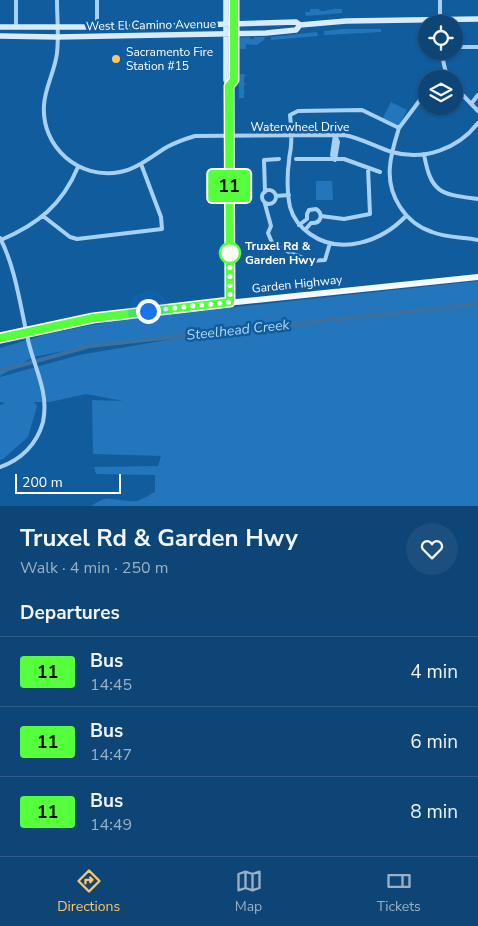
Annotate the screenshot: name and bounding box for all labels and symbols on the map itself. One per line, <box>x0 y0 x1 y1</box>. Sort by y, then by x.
street label: West El Camino Avenue <box>86 16 216 34</box>
place label: Sacramento Fire Station #15 <box>126 44 213 74</box>
marker: Sacramento Fire Station #15 <box>110 53 122 65</box>
street label: Waterwheel Drive <box>251 119 349 135</box>
line badge: 11 <box>206 170 252 202</box>
place label: Truxel Rd & Garden Hwy <box>245 238 316 268</box>
marker: Truxel Rd & Garden Hwy <box>219 242 241 264</box>
street label: Garden Highway <box>251 271 344 297</box>
your location <box>136 299 161 324</box>
water label: Steelhead Creek <box>186 315 291 345</box>
scale bar <box>15 471 121 494</box>

